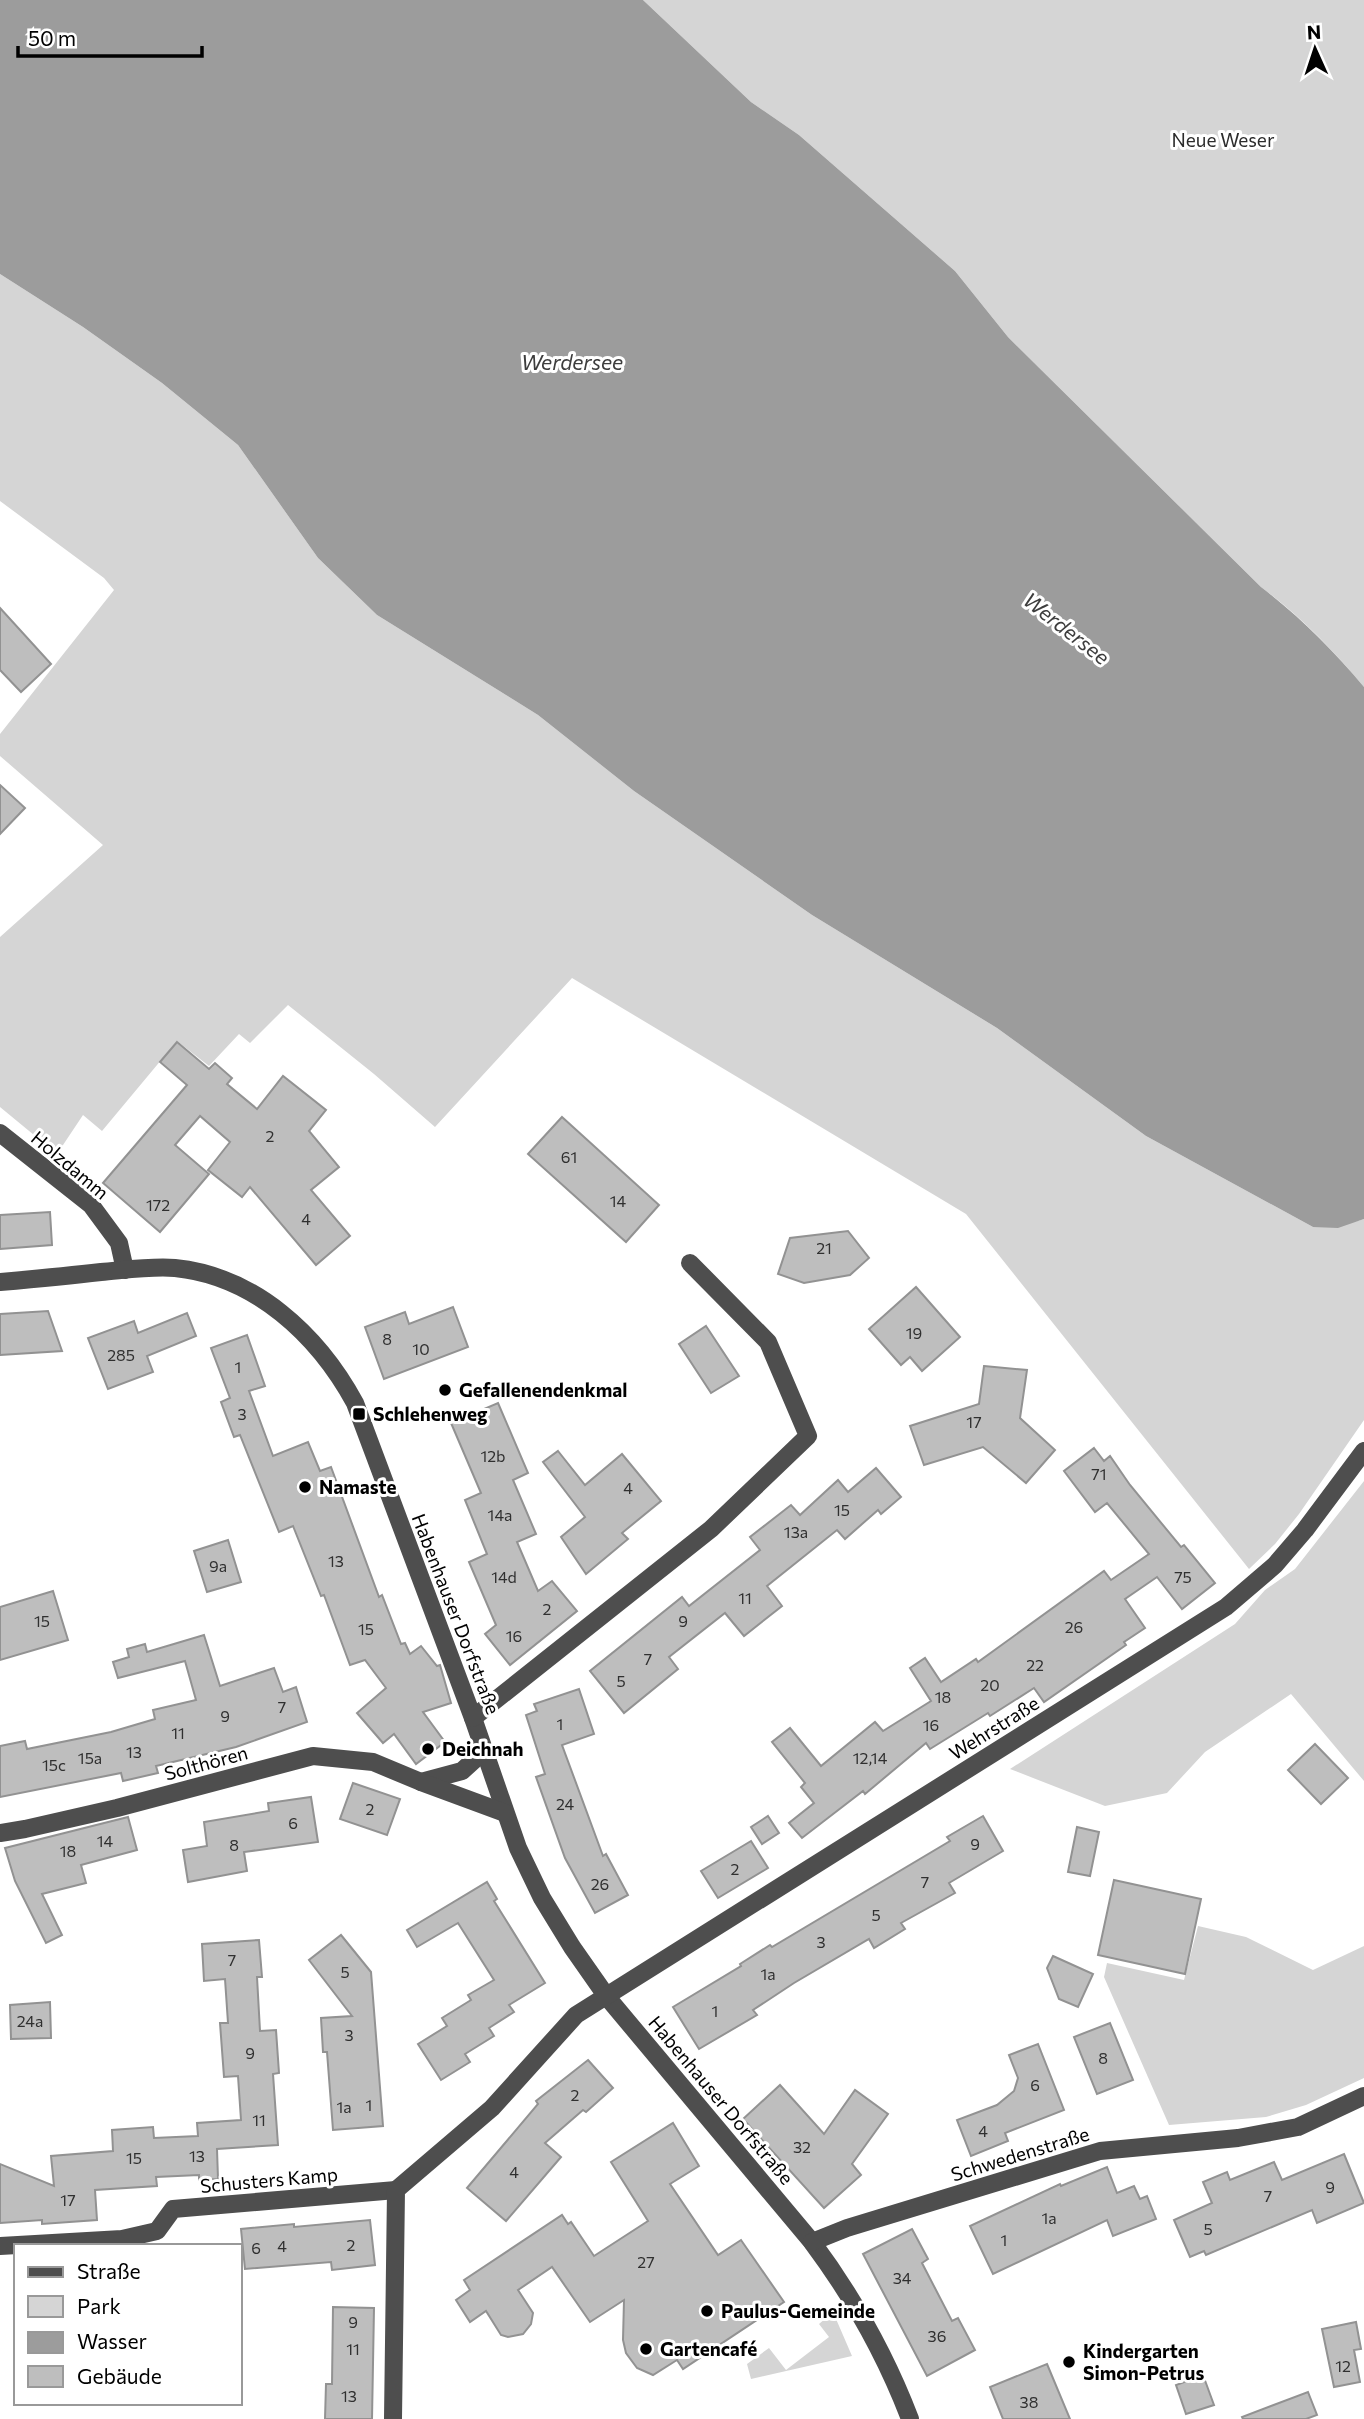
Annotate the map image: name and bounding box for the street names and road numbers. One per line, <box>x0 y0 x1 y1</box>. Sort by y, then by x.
street label: Holzdamm <box>27 1126 114 1204</box>
street label: Habenhauser Dorfstraße <box>408 1510 505 1717</box>
street label: Wehrstraße <box>945 1691 1043 1764</box>
street label: Solthören <box>162 1740 250 1785</box>
street label: Habenhauser Dorfstraße <box>644 2011 799 2189</box>
street label: Schwedenstraße <box>948 2122 1092 2185</box>
street label: Schusters Kamp <box>199 2162 339 2197</box>

